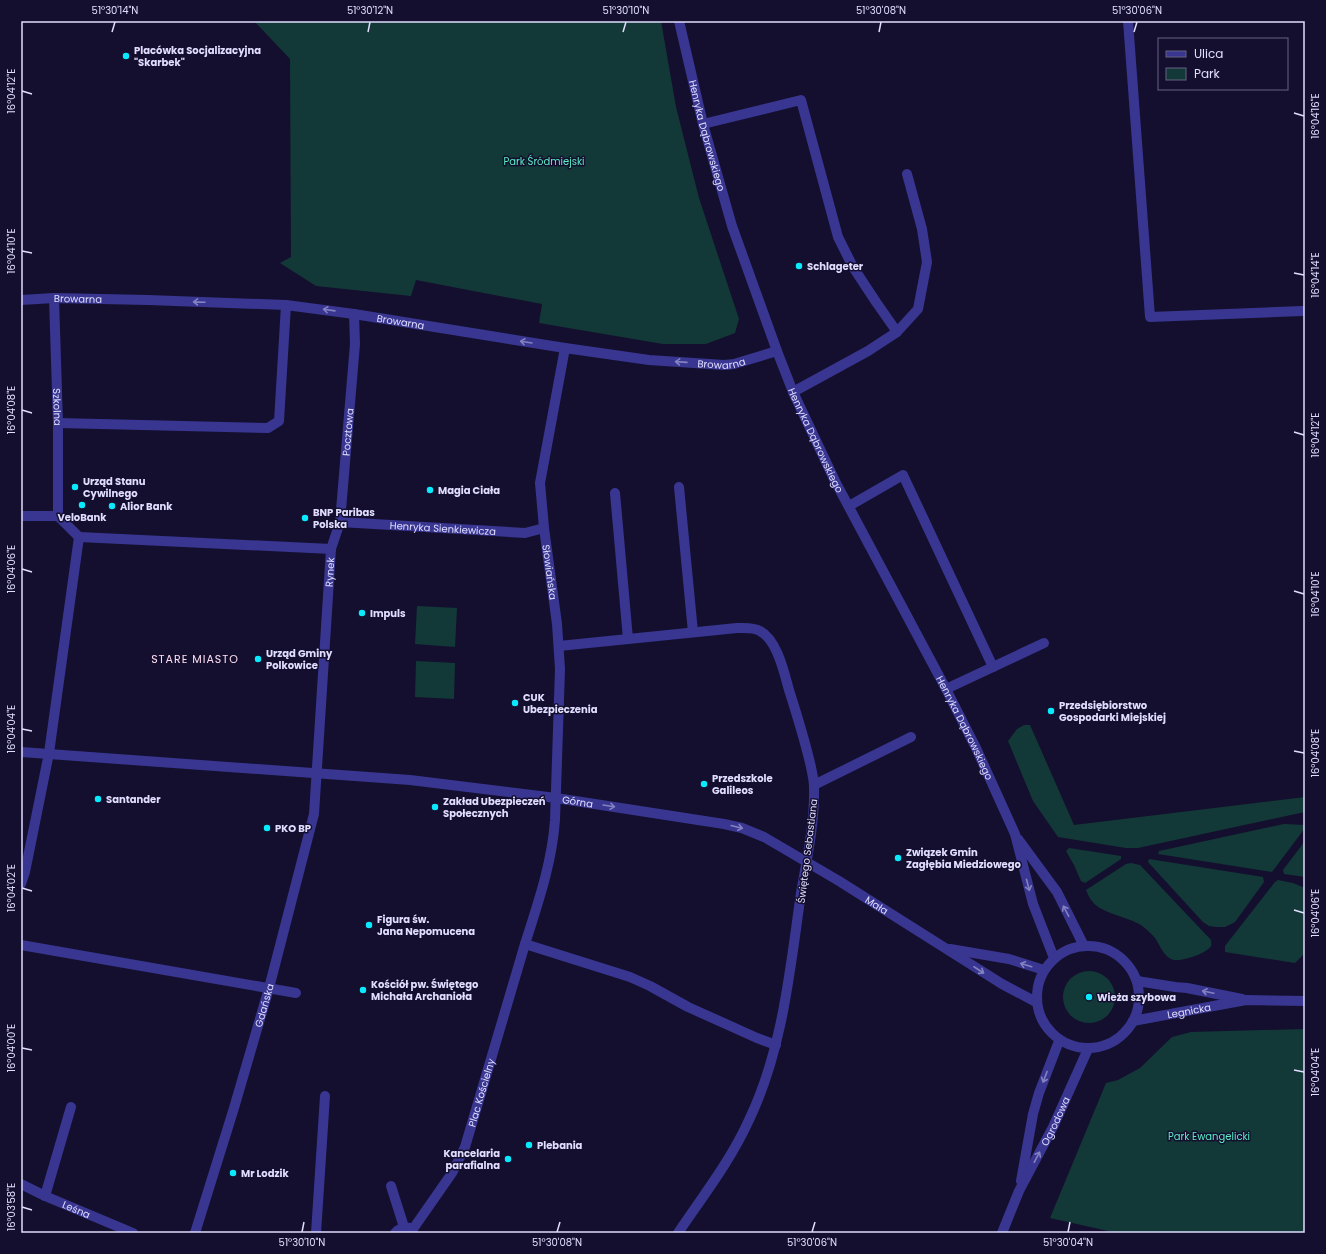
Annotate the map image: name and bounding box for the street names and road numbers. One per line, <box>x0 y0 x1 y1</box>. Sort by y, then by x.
street label: Henryka Dąbrowskiego <box>685 78 729 193</box>
street label: Browarna <box>54 291 102 307</box>
street label: Browarna <box>376 311 426 333</box>
street label: Browarna <box>697 354 747 373</box>
street label: Henryka Dąbrowskiego <box>784 386 847 496</box>
street label: Szkolna <box>49 388 65 426</box>
street label: Pocztowa <box>339 408 358 457</box>
street label: Henryka Sienkiewicza <box>389 518 496 539</box>
street label: Słowiańska <box>538 544 561 601</box>
street label: Rynek <box>322 556 338 587</box>
street label: Henryka Dąbrowskiego <box>932 673 997 783</box>
street label: Górna <box>561 792 594 812</box>
street label: Świętego Sebastiana <box>794 798 821 904</box>
street label: Mała <box>862 892 891 918</box>
street label: Gdańska <box>251 982 278 1029</box>
street label: Legnicka <box>1166 1000 1212 1022</box>
street label: Plac Kościelny <box>464 1056 499 1129</box>
street label: Ogrodowa <box>1037 1094 1074 1149</box>
street label: Leśna <box>60 1197 93 1222</box>

